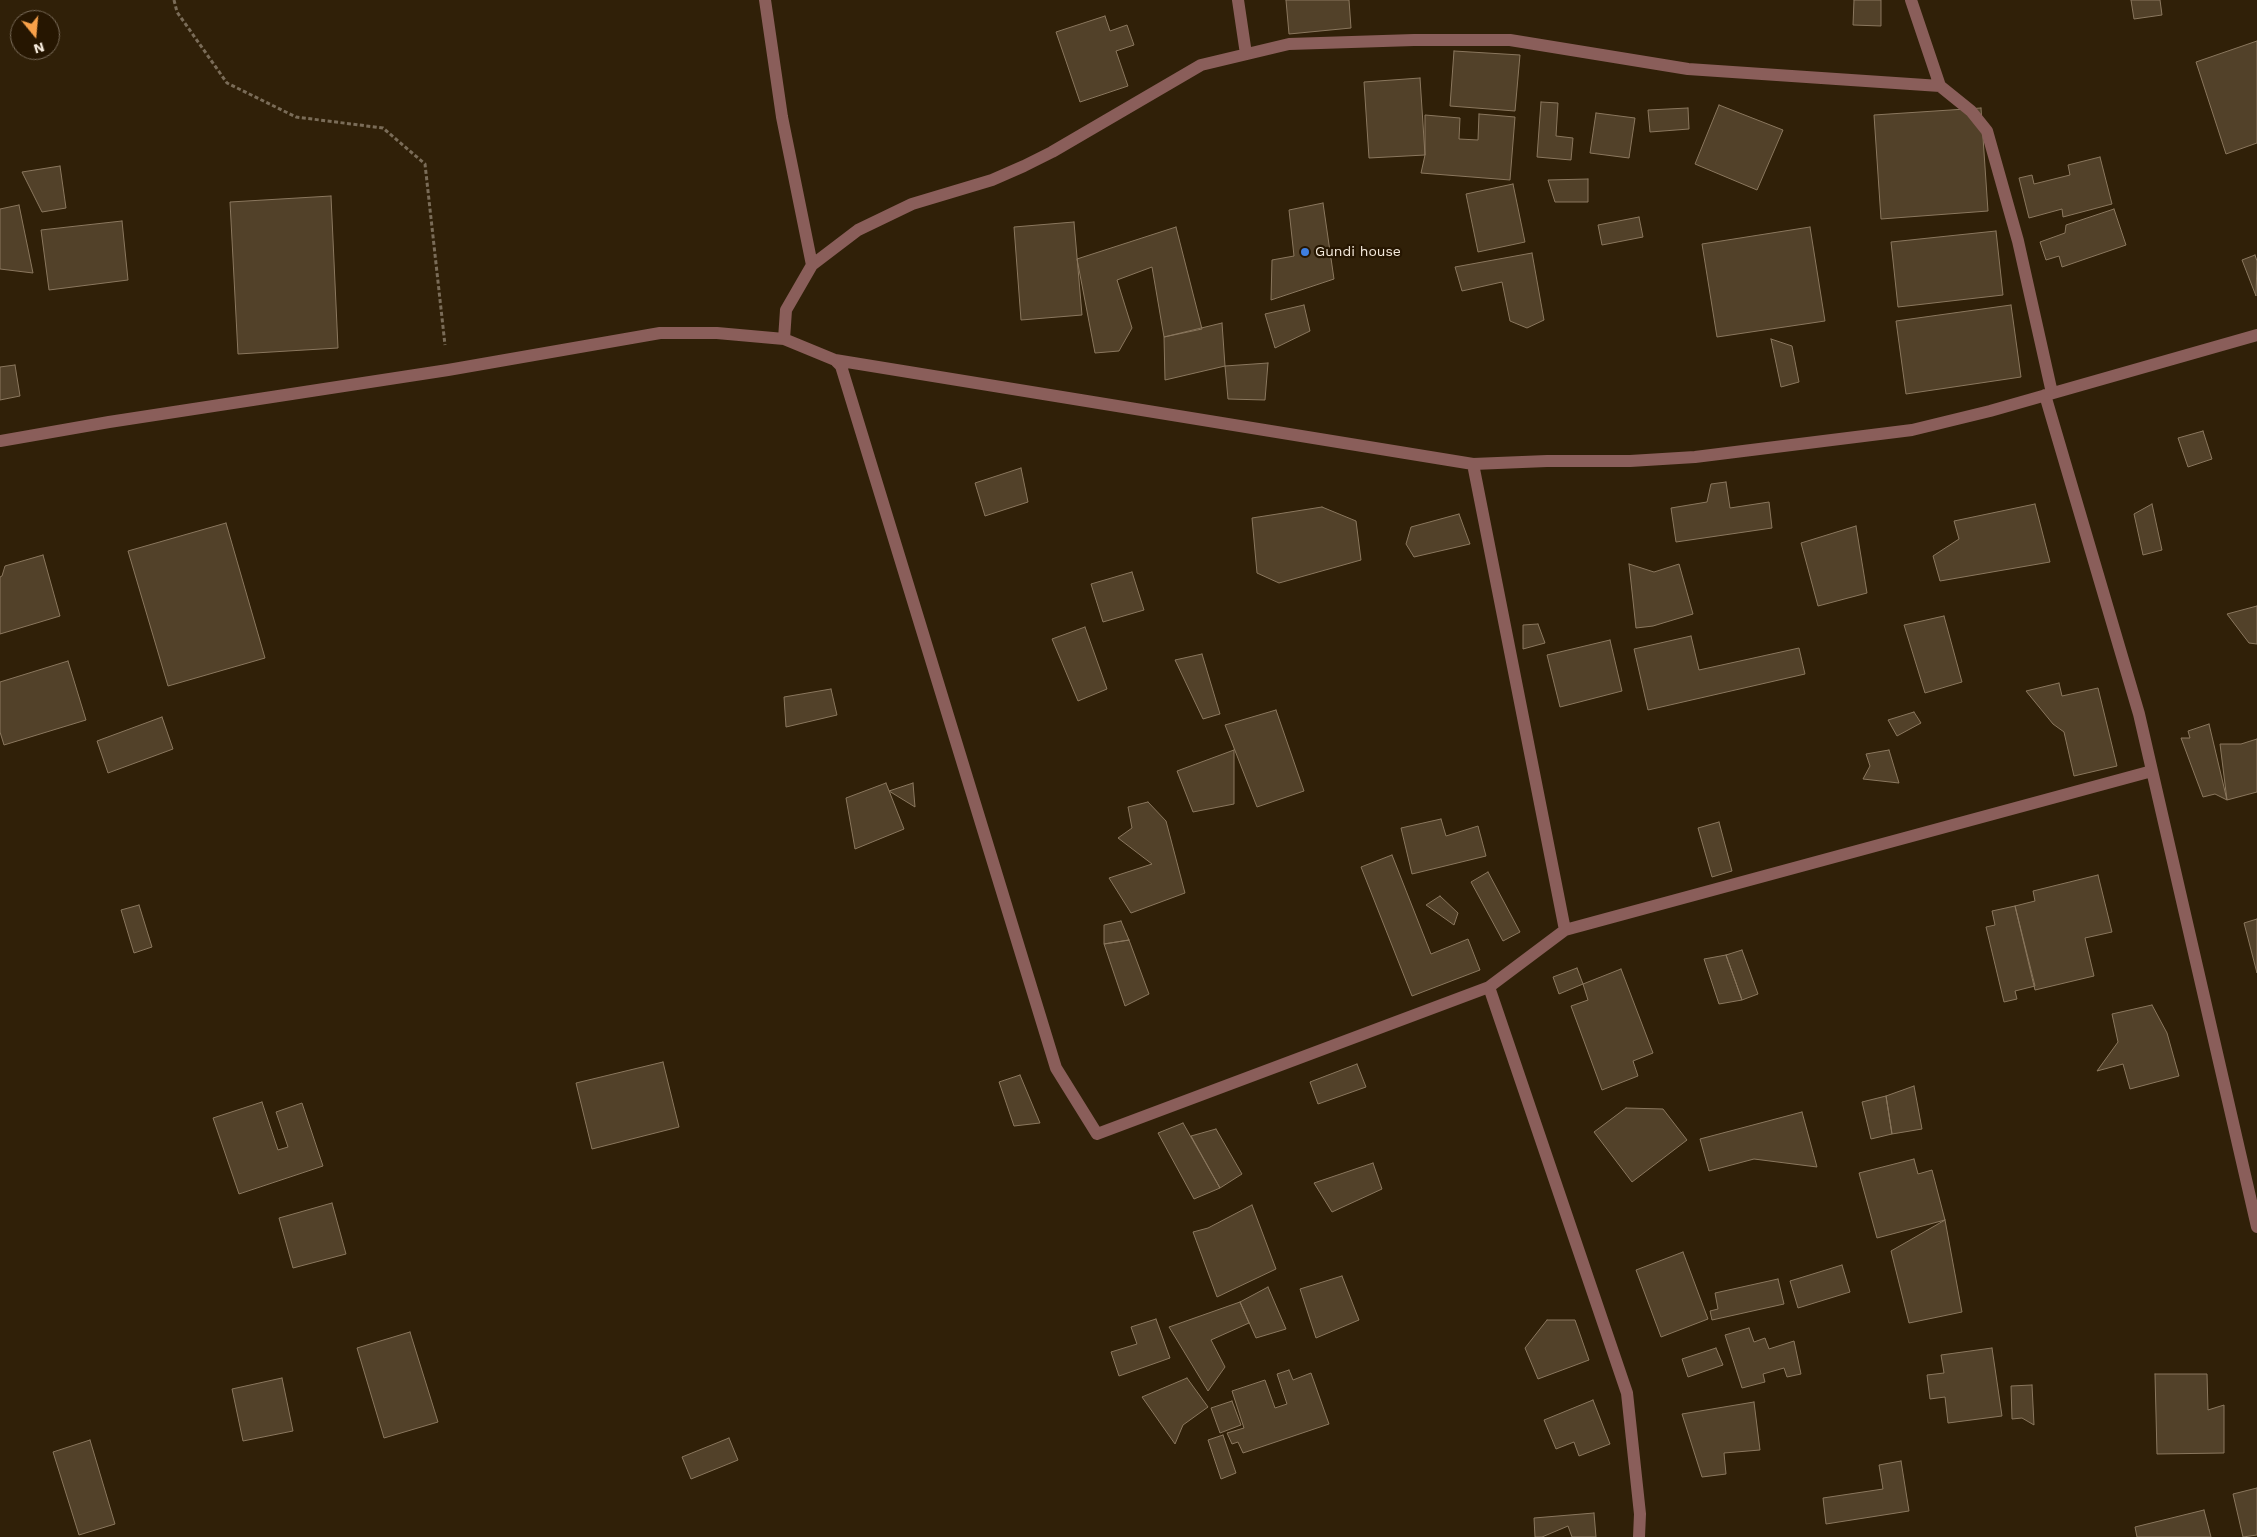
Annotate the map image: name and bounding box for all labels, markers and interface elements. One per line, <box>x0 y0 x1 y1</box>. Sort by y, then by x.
north arrow <box>10 10 60 60</box>
text: N <box>32 39 46 58</box>
place label: Gundi house <box>1315 244 1401 260</box>
marker: Gundi house <box>1299 246 1311 258</box>

